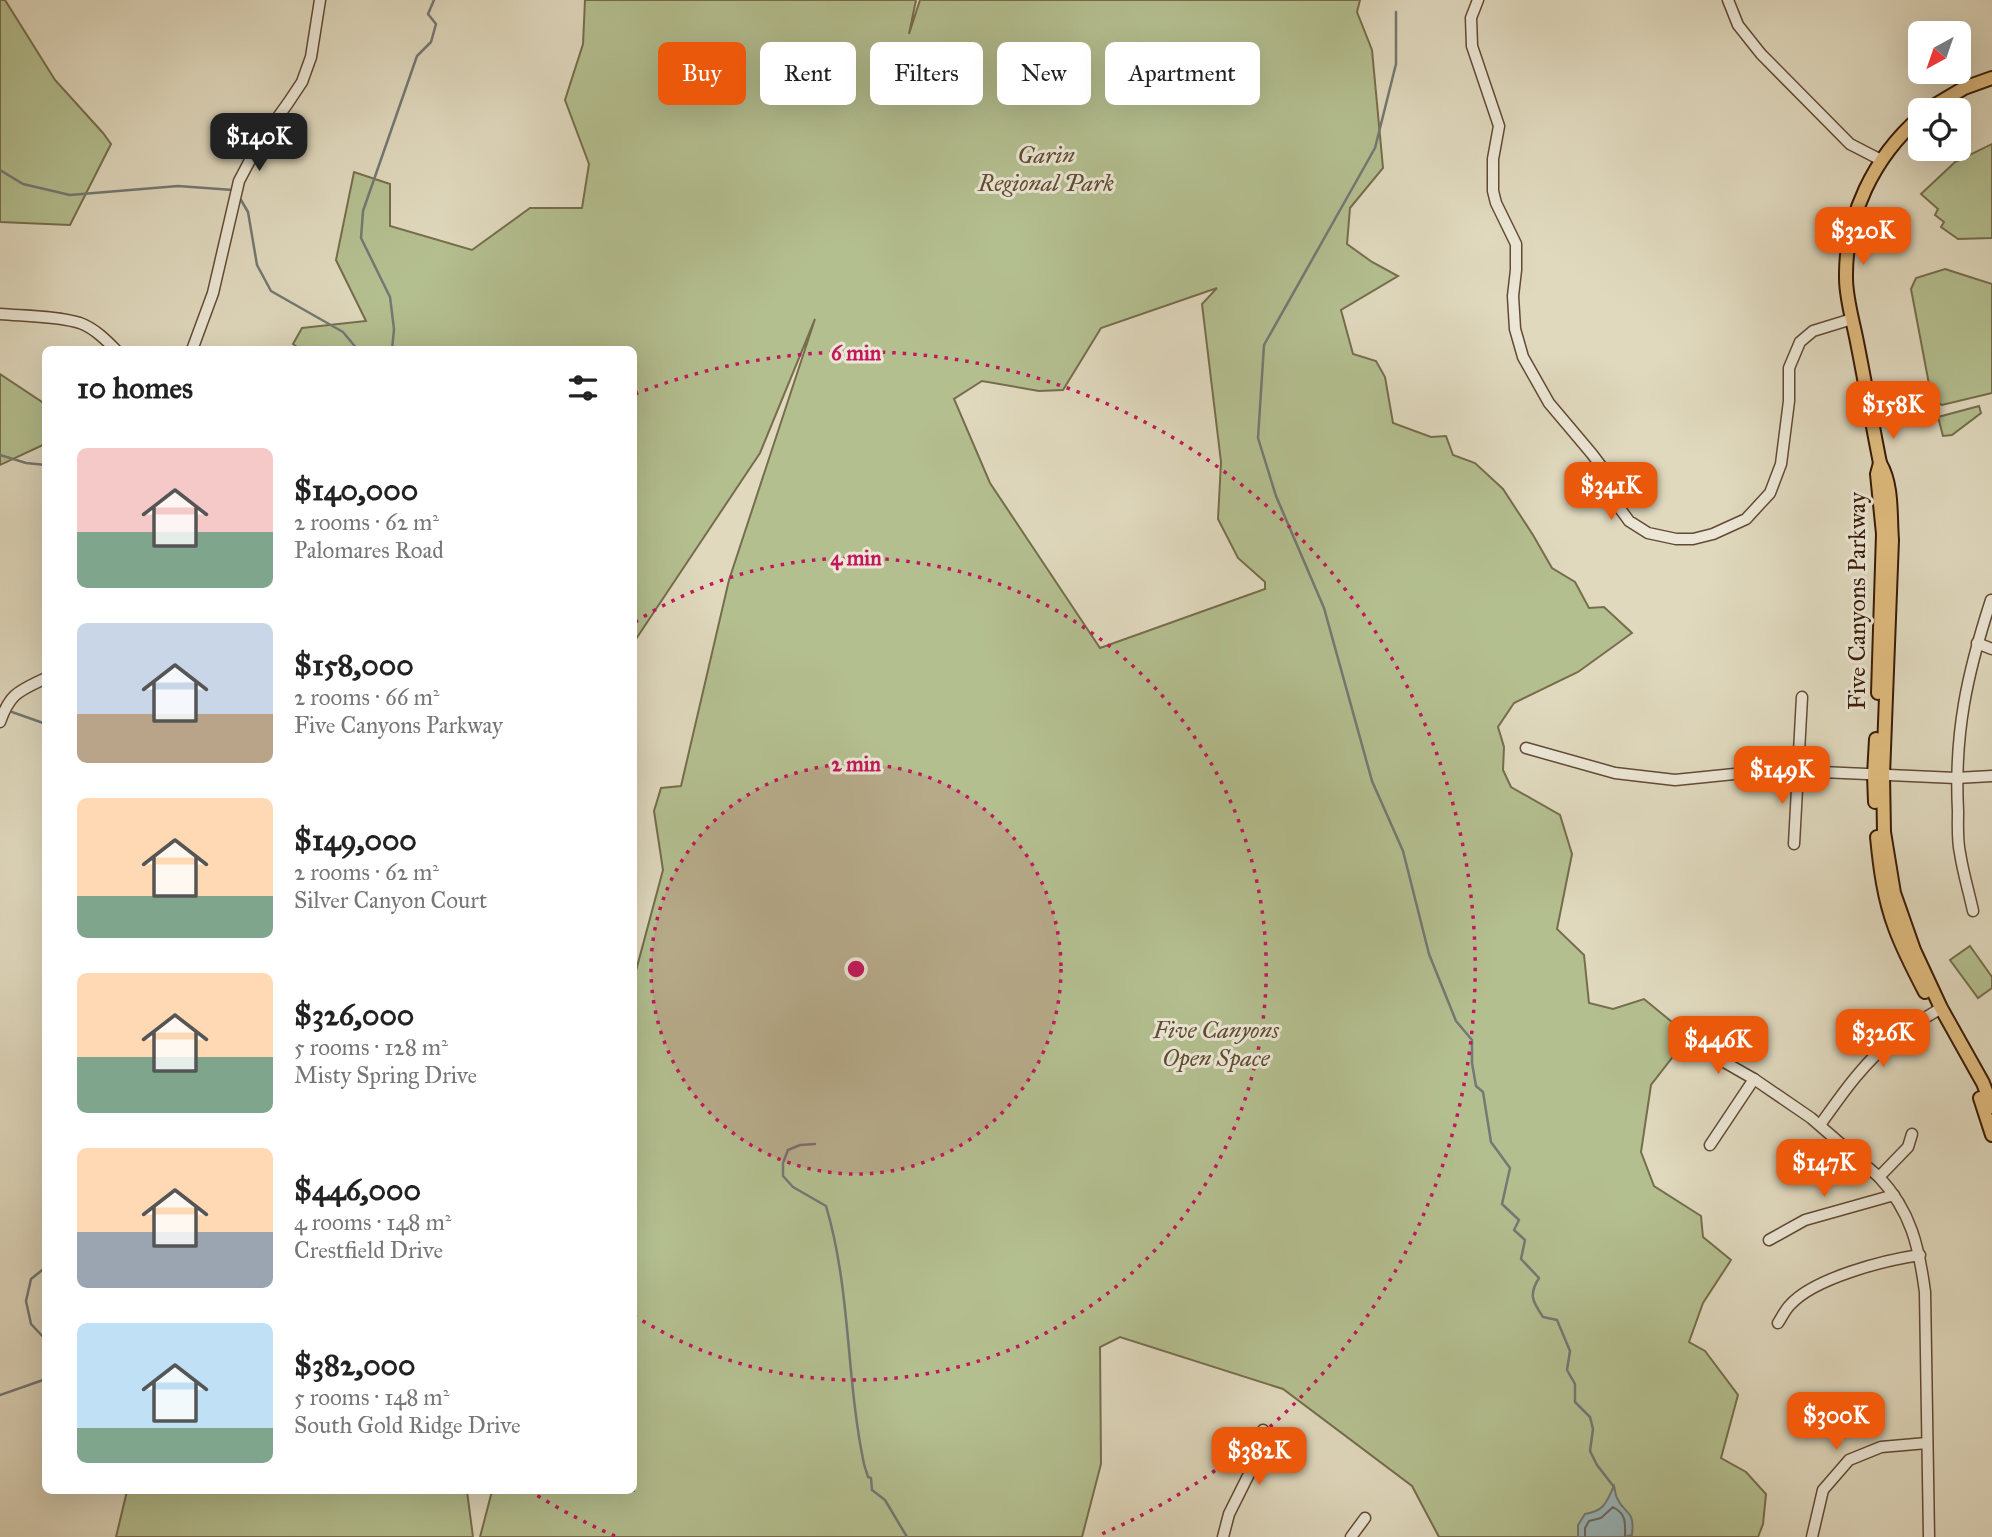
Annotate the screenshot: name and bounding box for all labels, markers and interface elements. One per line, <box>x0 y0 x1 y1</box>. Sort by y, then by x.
north arrow <box>1908 21 1970 84</box>
map controls <box>1908 21 1971 161</box>
chip: Buy <box>658 42 746 105</box>
chip: Rent <box>760 42 856 105</box>
chip: Filters <box>870 42 983 105</box>
chip: New <box>997 42 1091 105</box>
chip: Apartment <box>1105 42 1260 105</box>
button: locate <box>1908 98 1971 161</box>
pin: $140K <box>210 114 308 173</box>
text: $140K <box>226 122 292 150</box>
park label: Garin Regional Park <box>977 140 1114 198</box>
pin: $320K <box>1814 208 1912 267</box>
text: $320K <box>1831 216 1895 244</box>
text: 6 min <box>831 340 882 366</box>
icon: filters <box>564 369 602 407</box>
text: 10 homes <box>77 370 193 406</box>
pin: $158K <box>1844 382 1942 441</box>
text: $158K <box>1862 390 1924 418</box>
pin: $341K <box>1562 462 1660 522</box>
text: $341K <box>1580 471 1642 499</box>
text: $140,000 <box>294 472 418 508</box>
icon: home <box>133 476 217 560</box>
street label: Five Canyons Parkway <box>1842 491 1872 710</box>
text: 2 rooms · 62 m² <box>294 508 439 536</box>
text: Palomares Road <box>294 536 444 564</box>
text: 4 min <box>830 545 882 571</box>
text: $158,000 <box>294 647 414 683</box>
icon: home <box>133 651 217 735</box>
text: 2 rooms · 66 m² <box>294 683 439 711</box>
text: Five Canyons Parkway <box>294 711 503 739</box>
pin: $149K <box>1733 746 1831 806</box>
text: 2 min <box>831 751 881 777</box>
text: $149K <box>1750 755 1814 783</box>
text: $149,000 <box>294 822 417 858</box>
icon: home <box>133 826 217 910</box>
text: 2 rooms · 62 m² <box>294 858 439 886</box>
text: Silver Canyon Court <box>294 886 487 914</box>
centre of rings <box>844 957 868 981</box>
text: $326,000 <box>294 997 414 1033</box>
icon: home <box>133 1001 217 1085</box>
pin: $326K <box>1834 1010 1932 1069</box>
park label: Five Canyons Open Space <box>1152 1015 1280 1073</box>
pin: $446K <box>1669 1016 1767 1076</box>
text: $326K <box>1852 1018 1914 1046</box>
text: $446K <box>1684 1025 1752 1053</box>
text: 5 rooms · 128 m² <box>294 1033 448 1061</box>
text: Misty Spring Drive <box>294 1061 477 1089</box>
pin: $147K <box>1775 1140 1873 1199</box>
text: $147K <box>1792 1148 1856 1176</box>
text: $446,000 <box>294 1172 421 1208</box>
icon: home <box>133 1176 217 1260</box>
text: 4 rooms · 148 m² <box>294 1208 451 1236</box>
text: Crestfield Drive <box>294 1236 443 1264</box>
text: $382,000 <box>294 1347 416 1383</box>
icon: home <box>133 1351 217 1435</box>
text: 5 rooms · 148 m² <box>294 1383 449 1411</box>
pin: $300K <box>1787 1392 1885 1452</box>
text: $300K <box>1803 1401 1869 1429</box>
text: South Gold Ridge Drive <box>294 1411 521 1439</box>
pin: $382K <box>1210 1428 1308 1487</box>
text: $382K <box>1228 1436 1290 1464</box>

